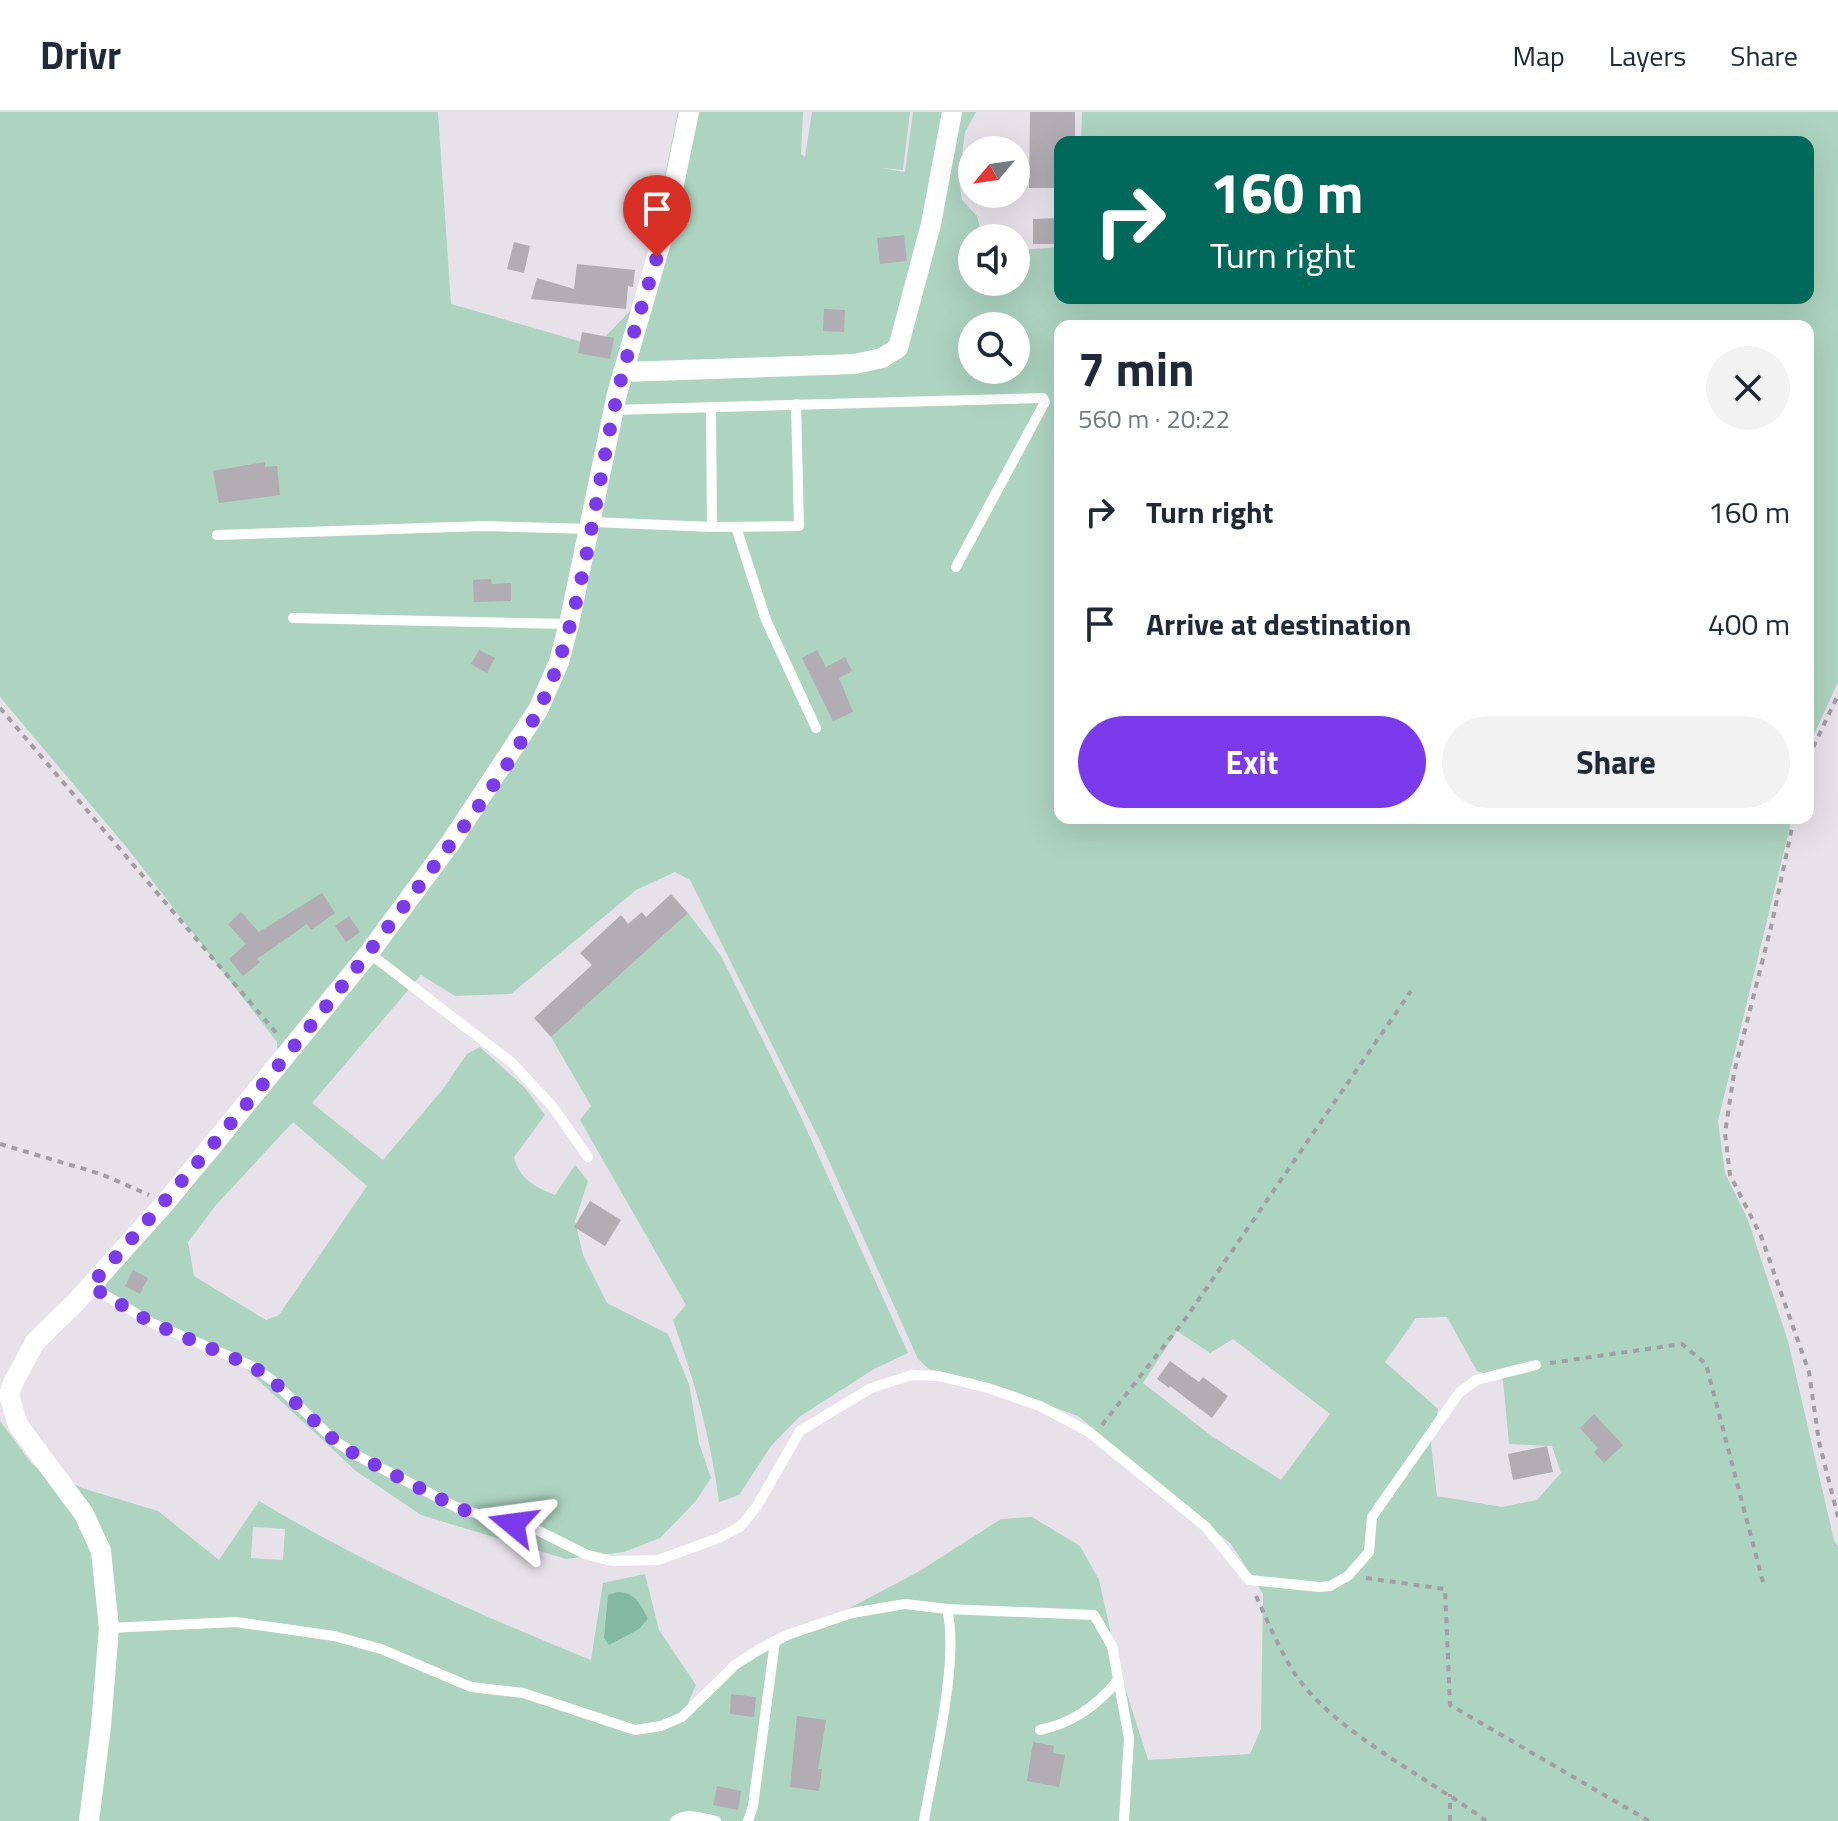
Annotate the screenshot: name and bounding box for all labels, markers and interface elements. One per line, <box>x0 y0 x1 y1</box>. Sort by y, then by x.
text: Drivr <box>40 26 121 84</box>
text: Map <box>1512 34 1565 77</box>
text: Layers <box>1609 34 1686 77</box>
text: Share <box>1730 34 1798 77</box>
north arrow <box>958 136 1030 208</box>
map controls <box>958 136 1030 384</box>
text: 160 m <box>1210 150 1363 235</box>
icon: right <box>1078 168 1182 272</box>
pin <box>623 175 691 257</box>
icon: arrive <box>635 187 679 231</box>
button: sound <box>958 224 1030 296</box>
text: Turn right <box>1210 227 1355 282</box>
button: search <box>958 312 1030 384</box>
text: 7 min <box>1078 332 1195 405</box>
button: close <box>1706 346 1790 430</box>
text: 560 m · 20:22 <box>1078 399 1230 438</box>
text: Turn right <box>1146 489 1274 535</box>
text: 160 m <box>1708 489 1790 535</box>
icon: right <box>1078 490 1122 534</box>
text: Arrive at destination <box>1146 601 1411 647</box>
text: 400 m <box>1708 601 1790 647</box>
icon: arrive <box>1078 602 1122 646</box>
button: Exit <box>1078 716 1426 808</box>
button: Share <box>1442 716 1790 808</box>
position arrow <box>471 1482 555 1566</box>

